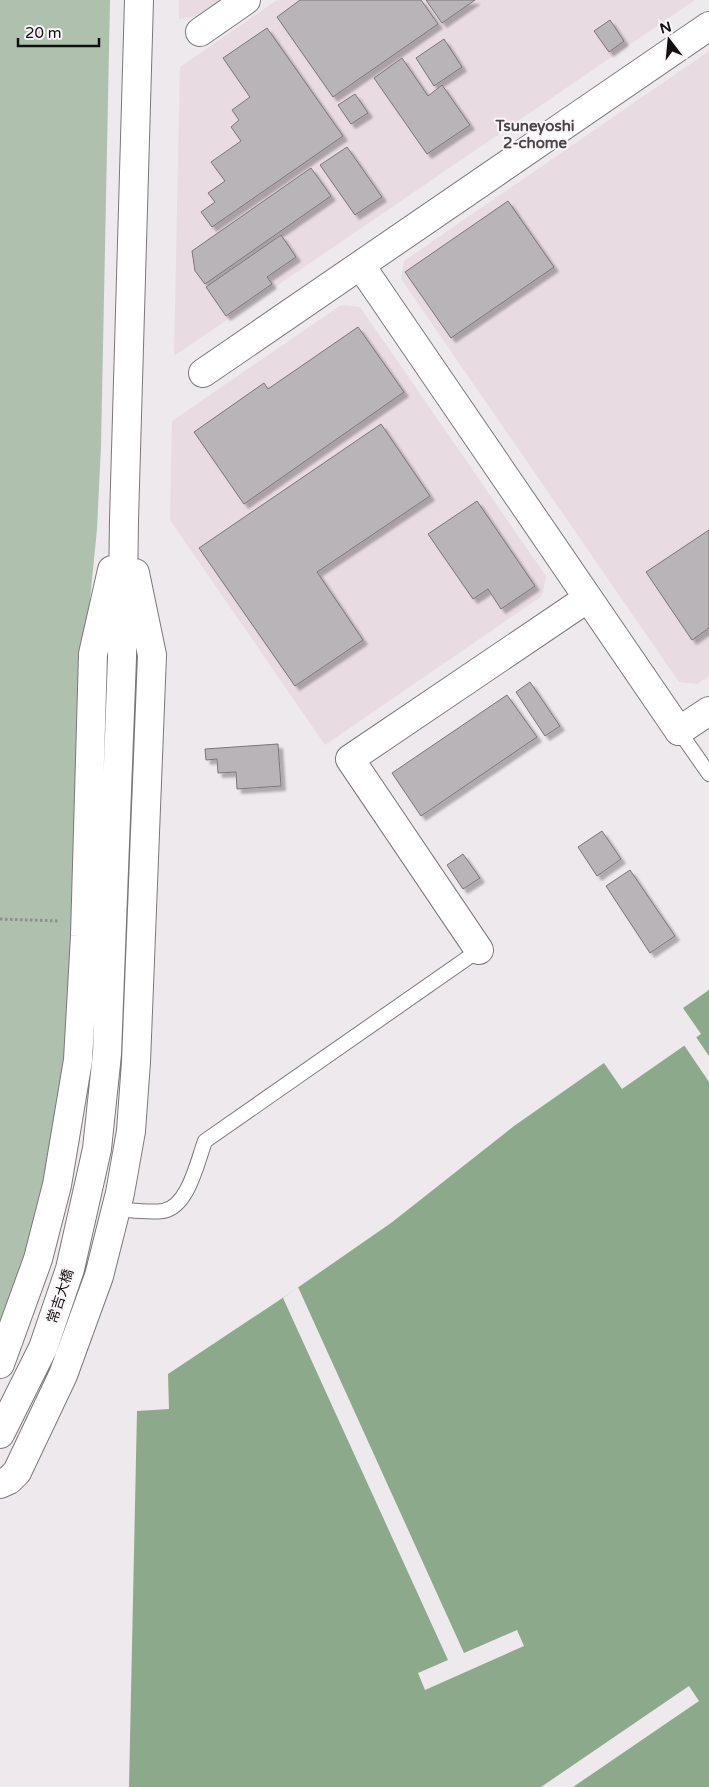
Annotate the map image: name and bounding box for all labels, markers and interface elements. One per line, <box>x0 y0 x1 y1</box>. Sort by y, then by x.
scale bar <box>18 15 99 47</box>
north arrow <box>644 15 694 65</box>
text: N <box>658 18 673 38</box>
text: 20 m <box>25 24 62 42</box>
district label: Tsuneyoshi 2-chome <box>494 117 575 152</box>
street label: 常吉大橋 <box>44 1267 77 1325</box>

